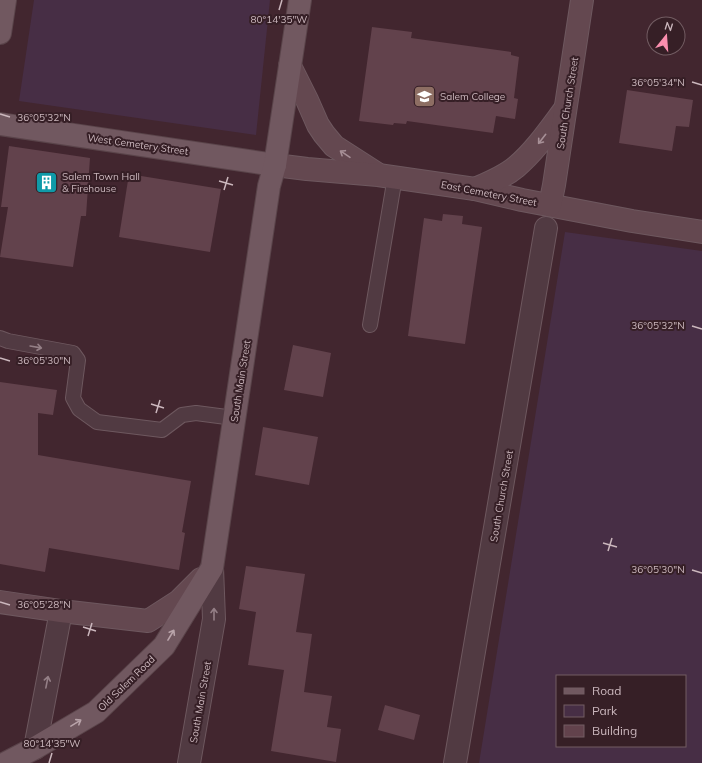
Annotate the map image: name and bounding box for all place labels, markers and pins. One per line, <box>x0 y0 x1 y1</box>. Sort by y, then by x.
school or university icon: Salem College <box>411 83 437 109</box>
place label: Salem College <box>440 90 505 103</box>
building icon: Salem Town Hall & Firehouse <box>33 169 59 195</box>
place label: Salem Town Hall & Firehouse <box>62 170 140 195</box>

